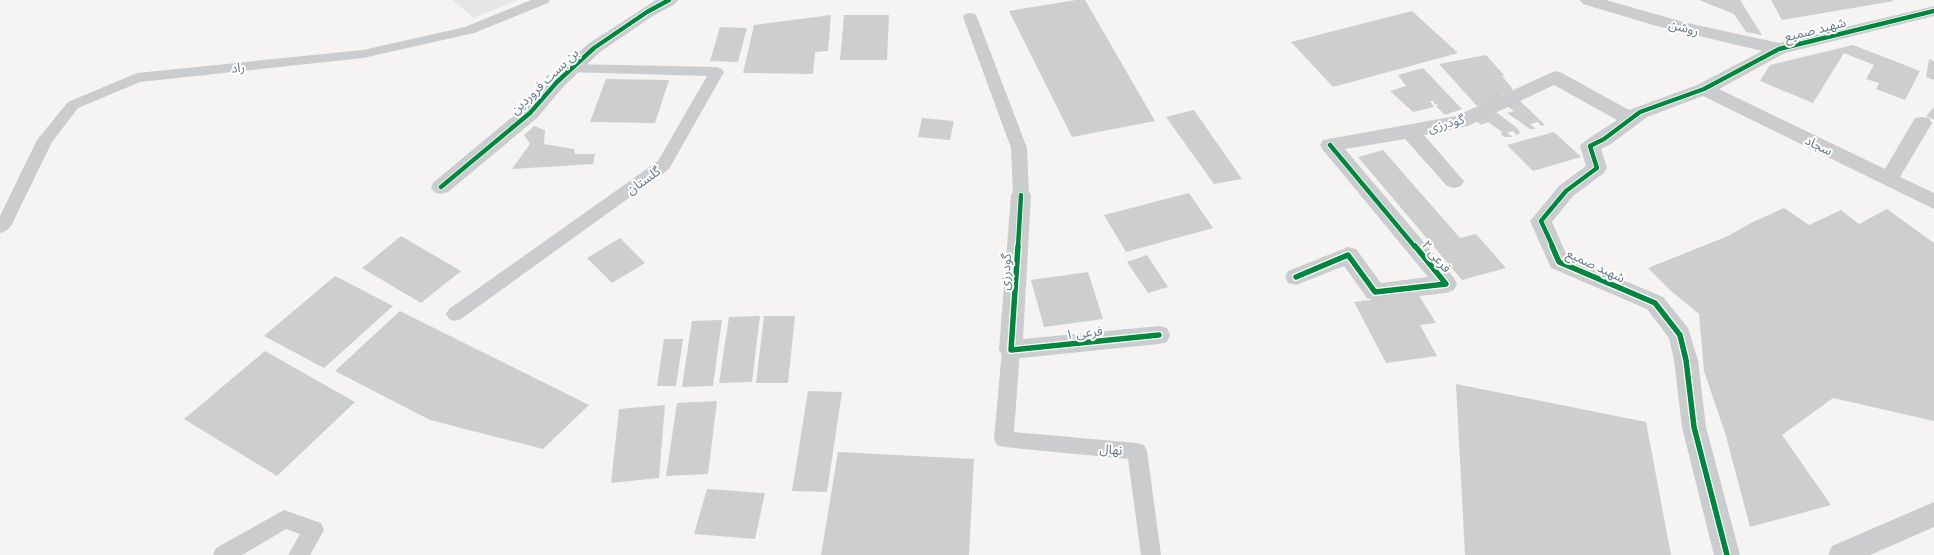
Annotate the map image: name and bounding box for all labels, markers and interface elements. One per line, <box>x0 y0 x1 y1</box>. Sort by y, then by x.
street label: شهید صمیع <box>1783 15 1848 47</box>
street label: روشن <box>1667 16 1700 40</box>
street label: بن بست فروردین <box>507 45 582 118</box>
street label: راد <box>230 59 246 76</box>
street label: گودرزی <box>1426 111 1467 136</box>
street label: سجاد <box>1803 132 1835 158</box>
street label: گلستان <box>623 163 664 198</box>
street label: فرعی ۲ <box>1418 237 1454 276</box>
street label: شهید صمیع <box>1563 245 1627 288</box>
street label: گودرزی <box>997 252 1015 291</box>
street label: فرعی ۱ <box>1065 323 1104 343</box>
street label: نهال <box>1099 441 1123 459</box>

